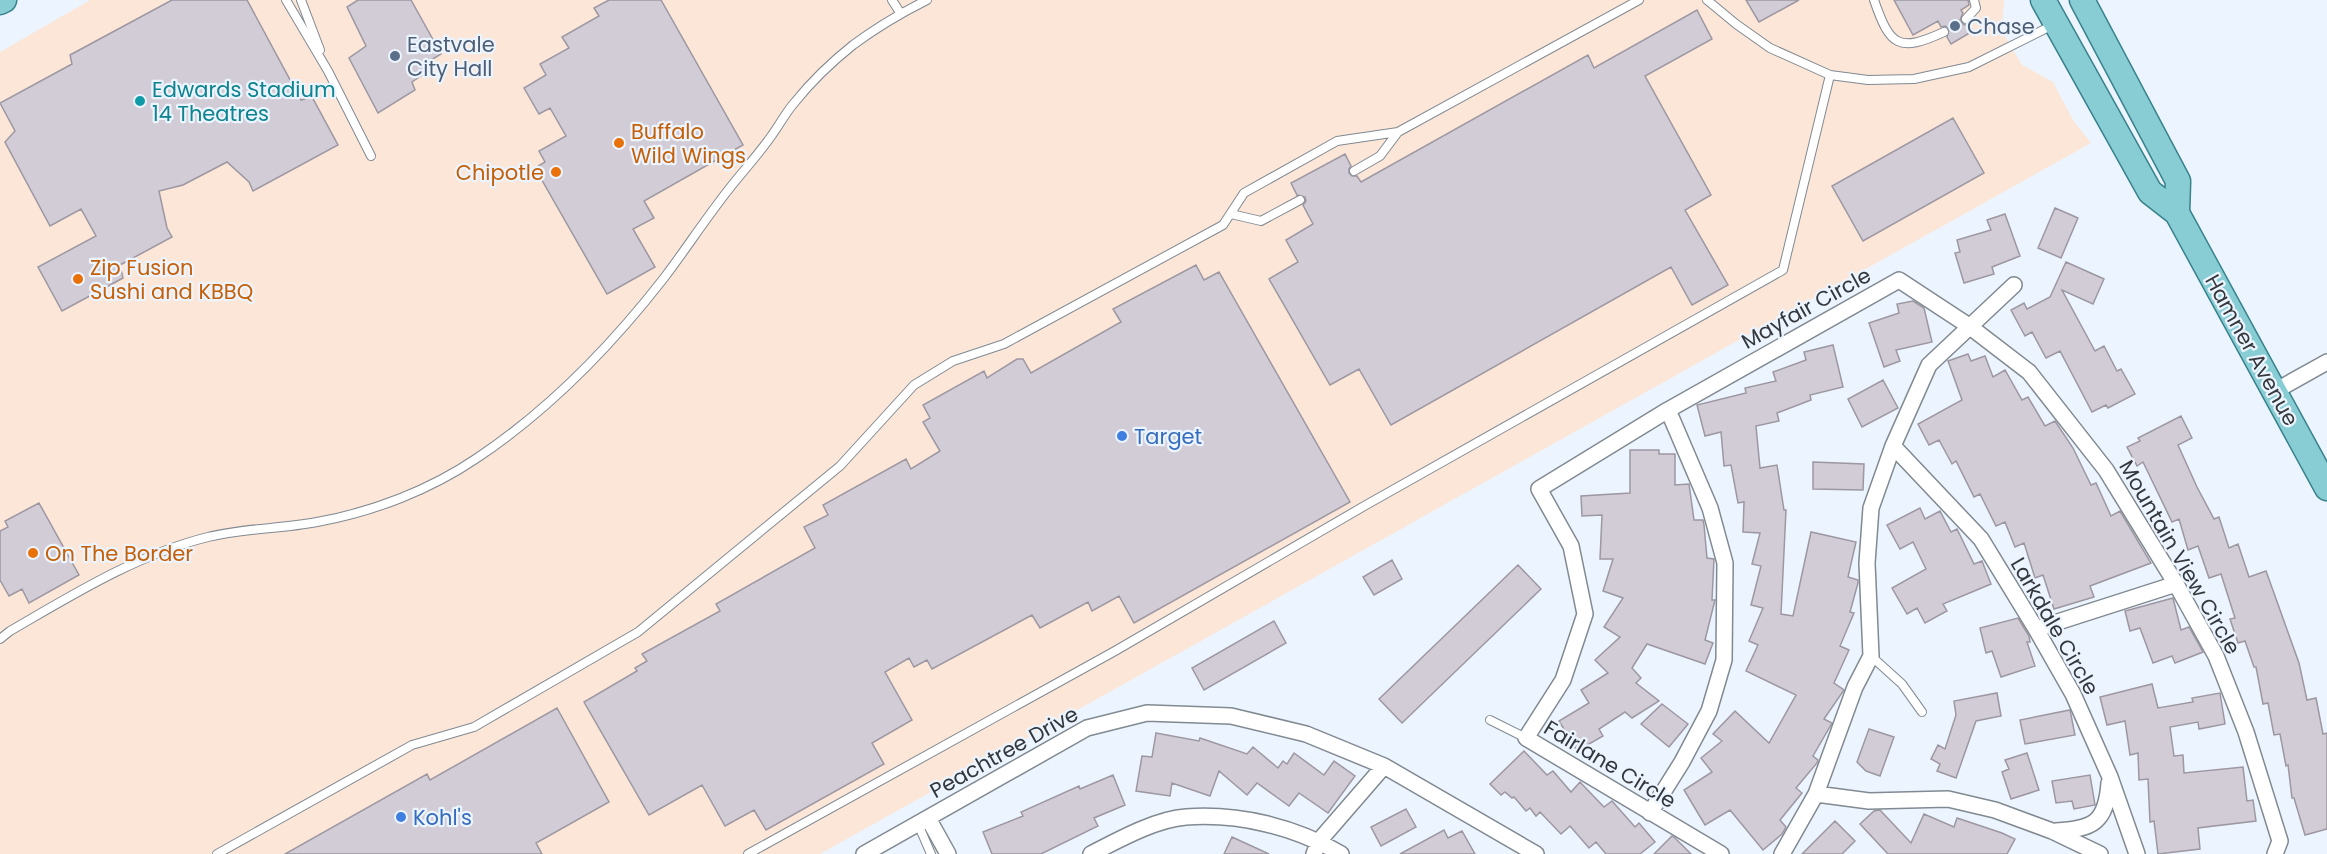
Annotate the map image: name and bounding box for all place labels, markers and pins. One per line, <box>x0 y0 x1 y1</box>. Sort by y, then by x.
place label: Chase <box>1967 12 2035 41</box>
marker: Chase <box>1948 19 1962 33</box>
place label: Eastvale City Hall <box>407 30 495 83</box>
marker: Eastvale City Hall <box>388 49 402 63</box>
place label: Edwards Stadium 14 Theatres <box>152 75 336 128</box>
marker: Edwards Stadium 14 Theatres <box>133 94 147 108</box>
place label: Buffalo Wild Wings <box>631 117 746 170</box>
marker: Buffalo Wild Wings <box>612 136 626 150</box>
place label: Chipotle <box>456 158 544 187</box>
marker: Chipotle <box>549 165 563 179</box>
place label: Zip Fusion Sushi and KBBQ <box>90 253 253 306</box>
marker: Zip Fusion Sushi and KBBQ <box>71 272 85 286</box>
place label: Target <box>1134 422 1202 451</box>
marker: Target <box>1115 429 1129 443</box>
place label: On The Border <box>45 539 193 568</box>
marker: On The Border <box>26 546 40 560</box>
place label: Kohl's <box>413 803 472 832</box>
marker: Kohl's <box>394 810 408 824</box>

